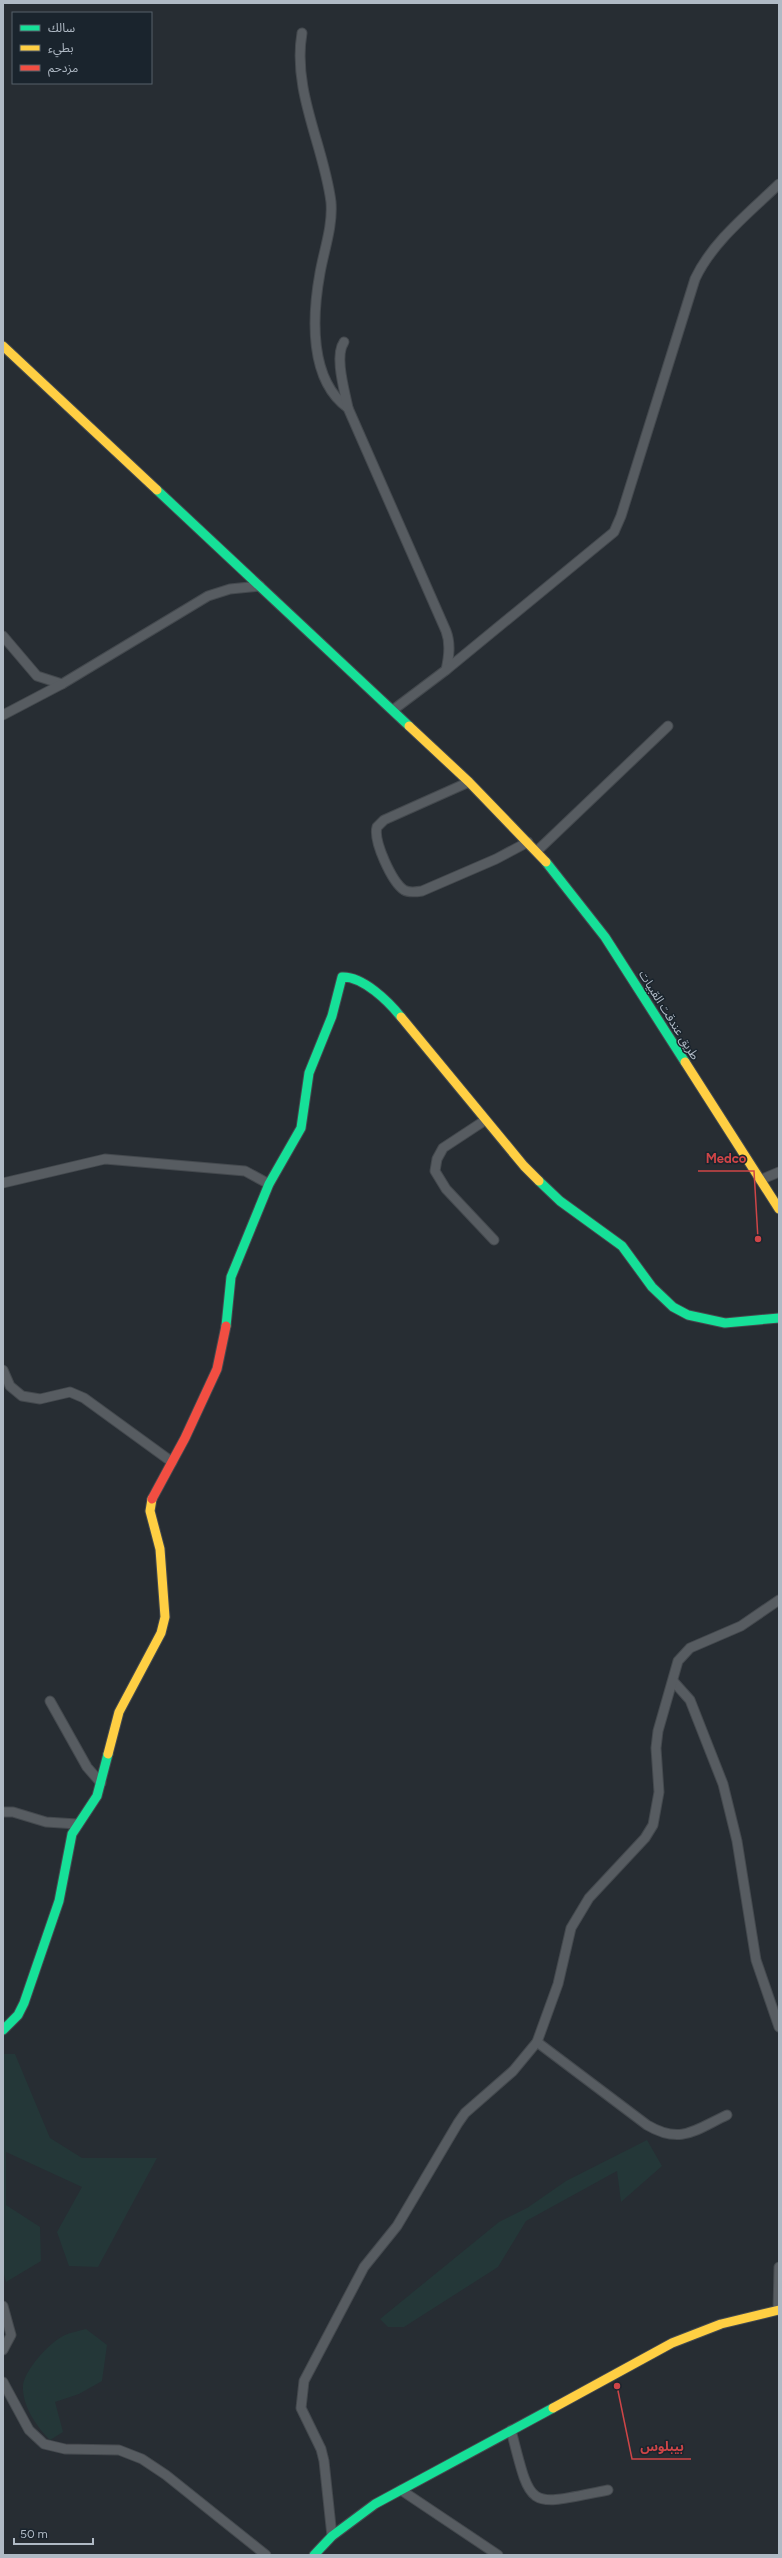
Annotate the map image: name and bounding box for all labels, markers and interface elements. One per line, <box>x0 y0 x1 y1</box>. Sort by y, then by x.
legend <box>12 12 152 84</box>
text: سالك <box>48 21 75 35</box>
text: بطيء <box>48 41 74 58</box>
text: مزدحم <box>48 61 78 77</box>
street label: طريق عندقت القبيات <box>635 968 702 1063</box>
callout: Medco <box>698 1146 754 1171</box>
text: Medco <box>706 1151 747 1166</box>
callout: بيبلوس <box>632 2434 691 2459</box>
text: بيبلوس <box>640 2439 684 2454</box>
scale bar <box>14 2520 93 2546</box>
text: 50 m <box>20 2527 48 2541</box>

